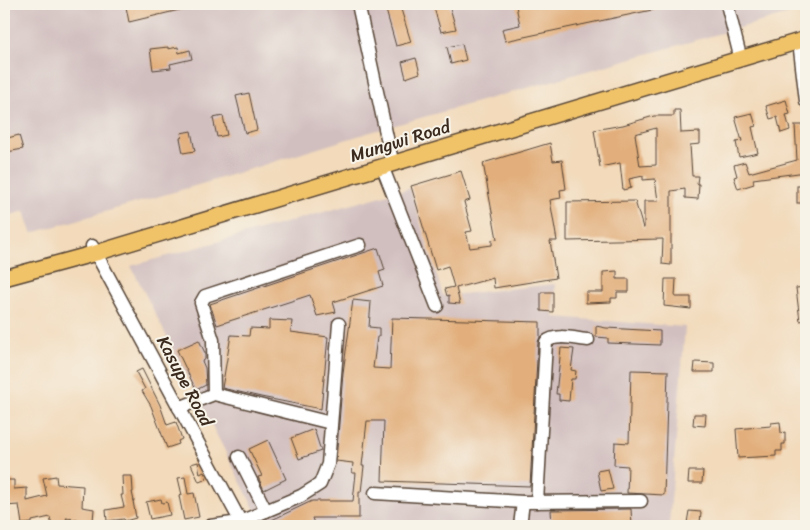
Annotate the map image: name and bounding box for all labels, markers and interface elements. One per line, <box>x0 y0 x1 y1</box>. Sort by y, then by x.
street label: Mungwi Road <box>346 110 456 171</box>
street label: Kasupe Road <box>148 330 223 434</box>

